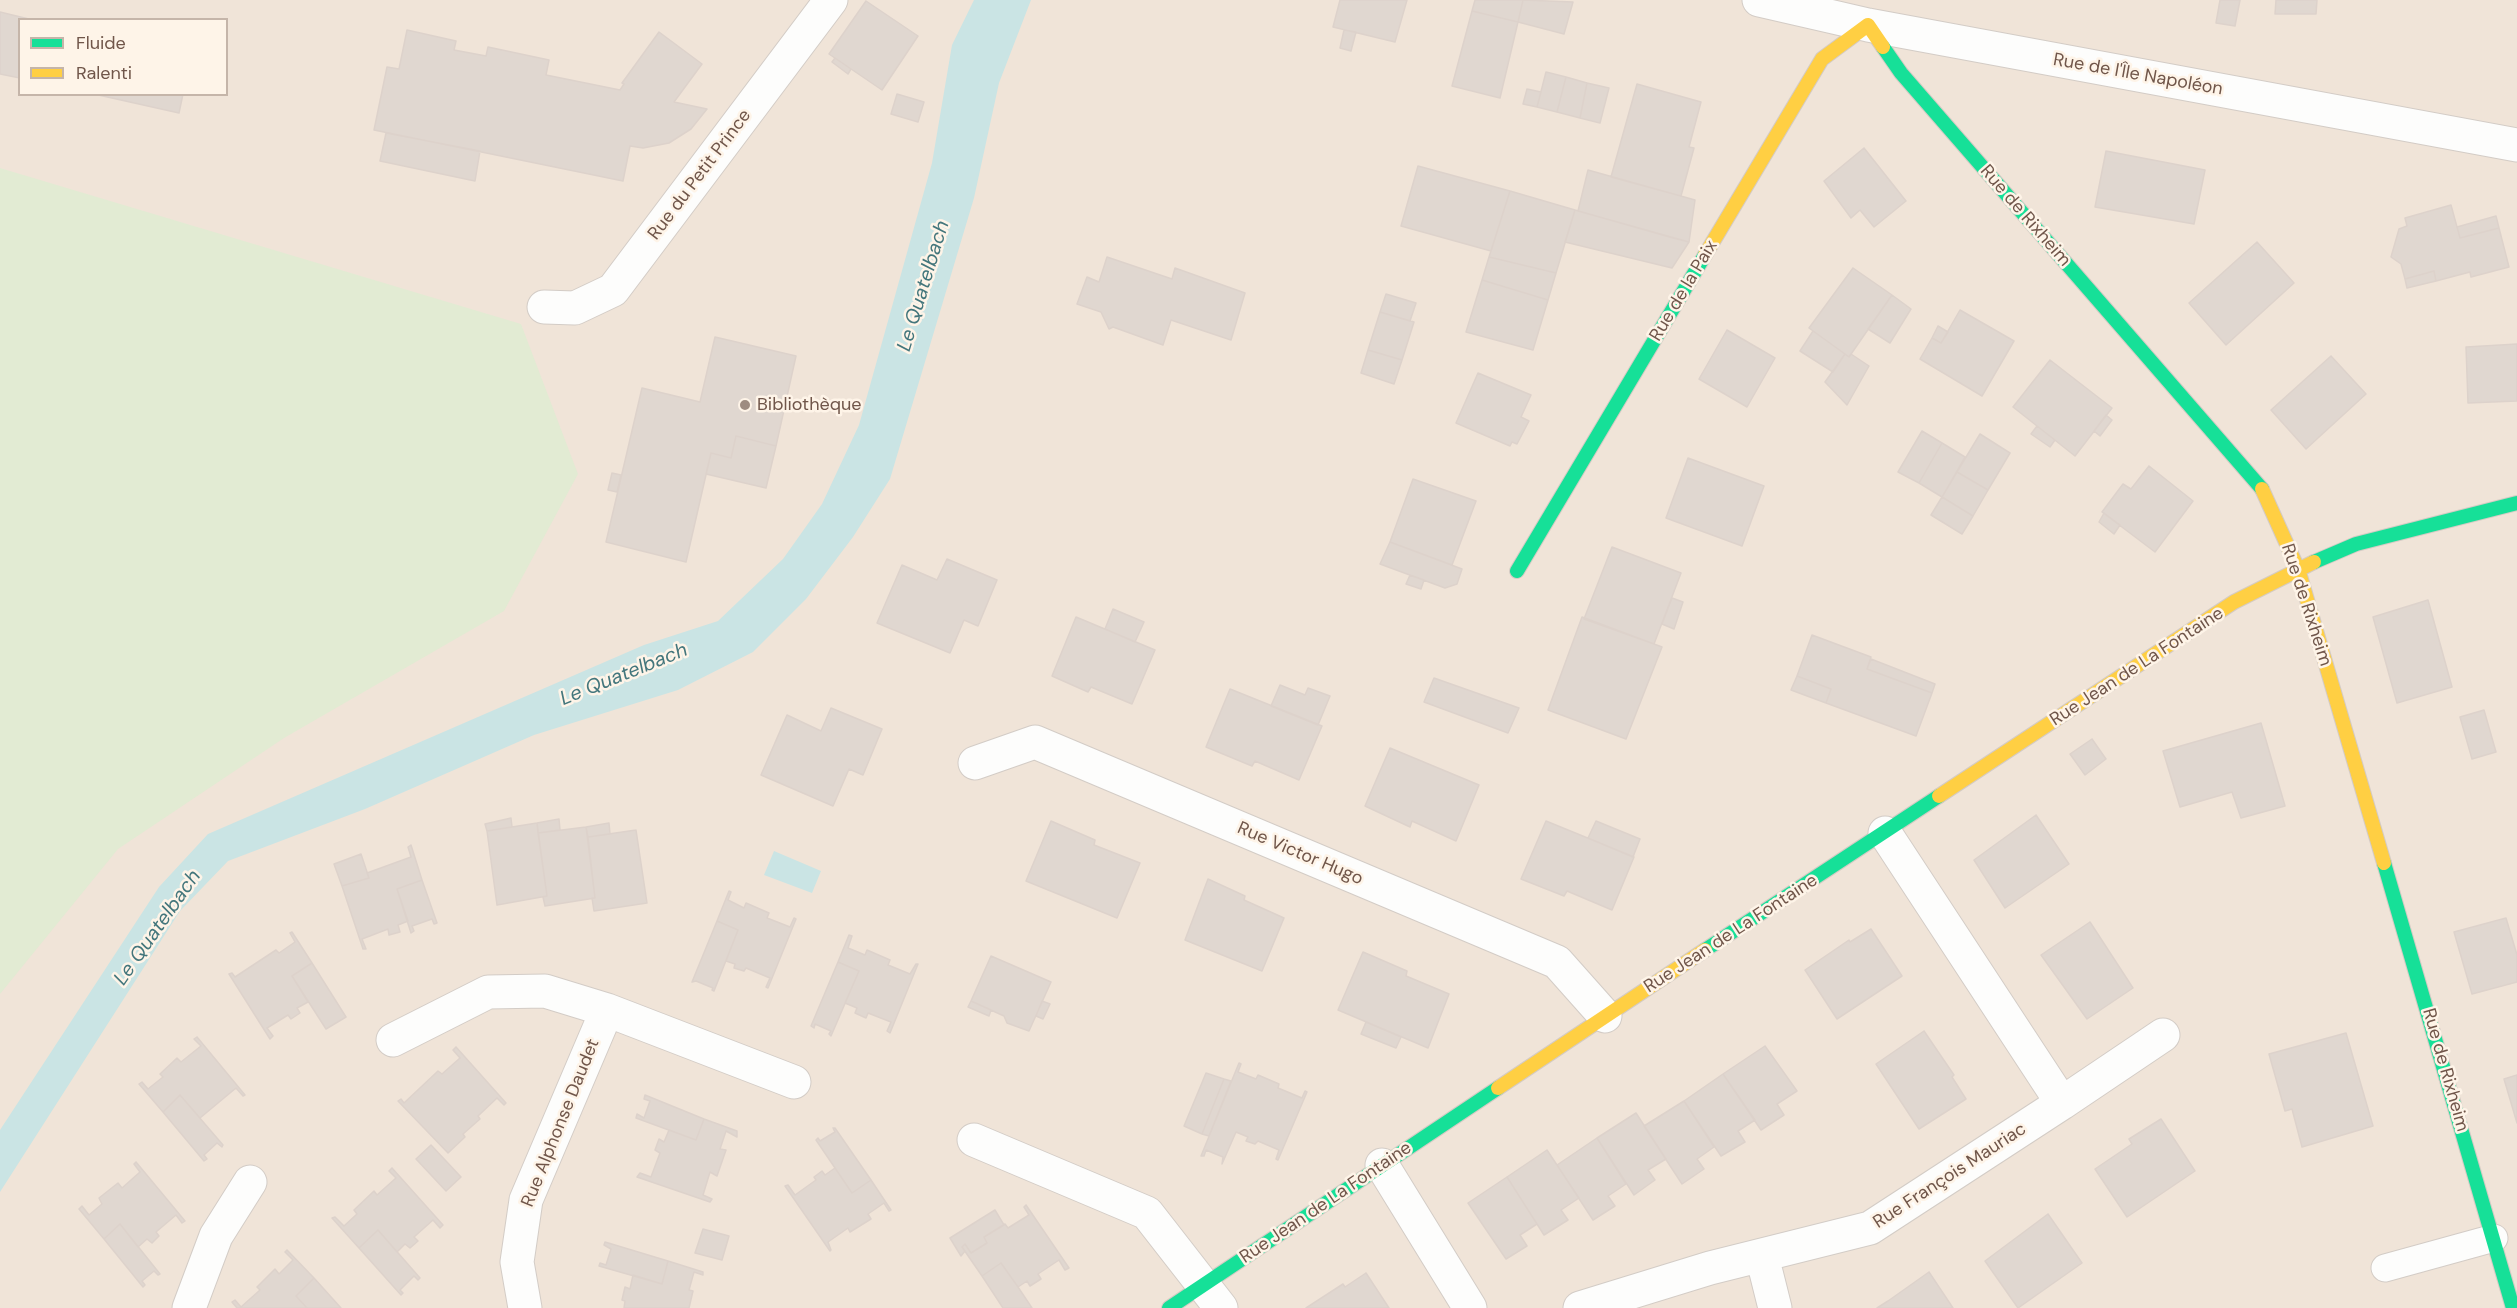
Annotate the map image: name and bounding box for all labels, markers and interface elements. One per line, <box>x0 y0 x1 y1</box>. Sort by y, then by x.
legend <box>18 18 228 96</box>
text: Fluide <box>76 31 126 55</box>
street label: Rue de l'Île Napoléon <box>2052 49 2224 101</box>
text: Ralenti <box>76 61 132 85</box>
street label: Rue du Petit Prince <box>644 106 756 244</box>
street label: Rue de Rixheim <box>1975 161 2075 271</box>
water label: Le Quatelbach <box>893 218 955 354</box>
street label: Rue de la Paix <box>1645 237 1723 345</box>
place label: Bibliothèque <box>757 394 862 416</box>
marker: Bibliothèque <box>738 398 752 412</box>
street label: Rue de Rixheim <box>2276 541 2336 669</box>
street label: Rue Jean de La Fontaine <box>2046 603 2228 731</box>
water label: Le Quatelbach <box>557 639 691 711</box>
street label: Rue Victor Hugo <box>1234 818 1366 890</box>
water label: Le Quatelbach <box>109 866 207 990</box>
street label: Rue Jean de La Fontaine <box>1640 870 1822 998</box>
street label: Rue de Rixheim <box>2417 1006 2473 1134</box>
street label: Rue Alphonse Daudet <box>517 1036 605 1210</box>
street label: Rue François Mauriac <box>1870 1119 2030 1233</box>
street label: Rue Jean de La Fontaine <box>1236 1137 1416 1269</box>

